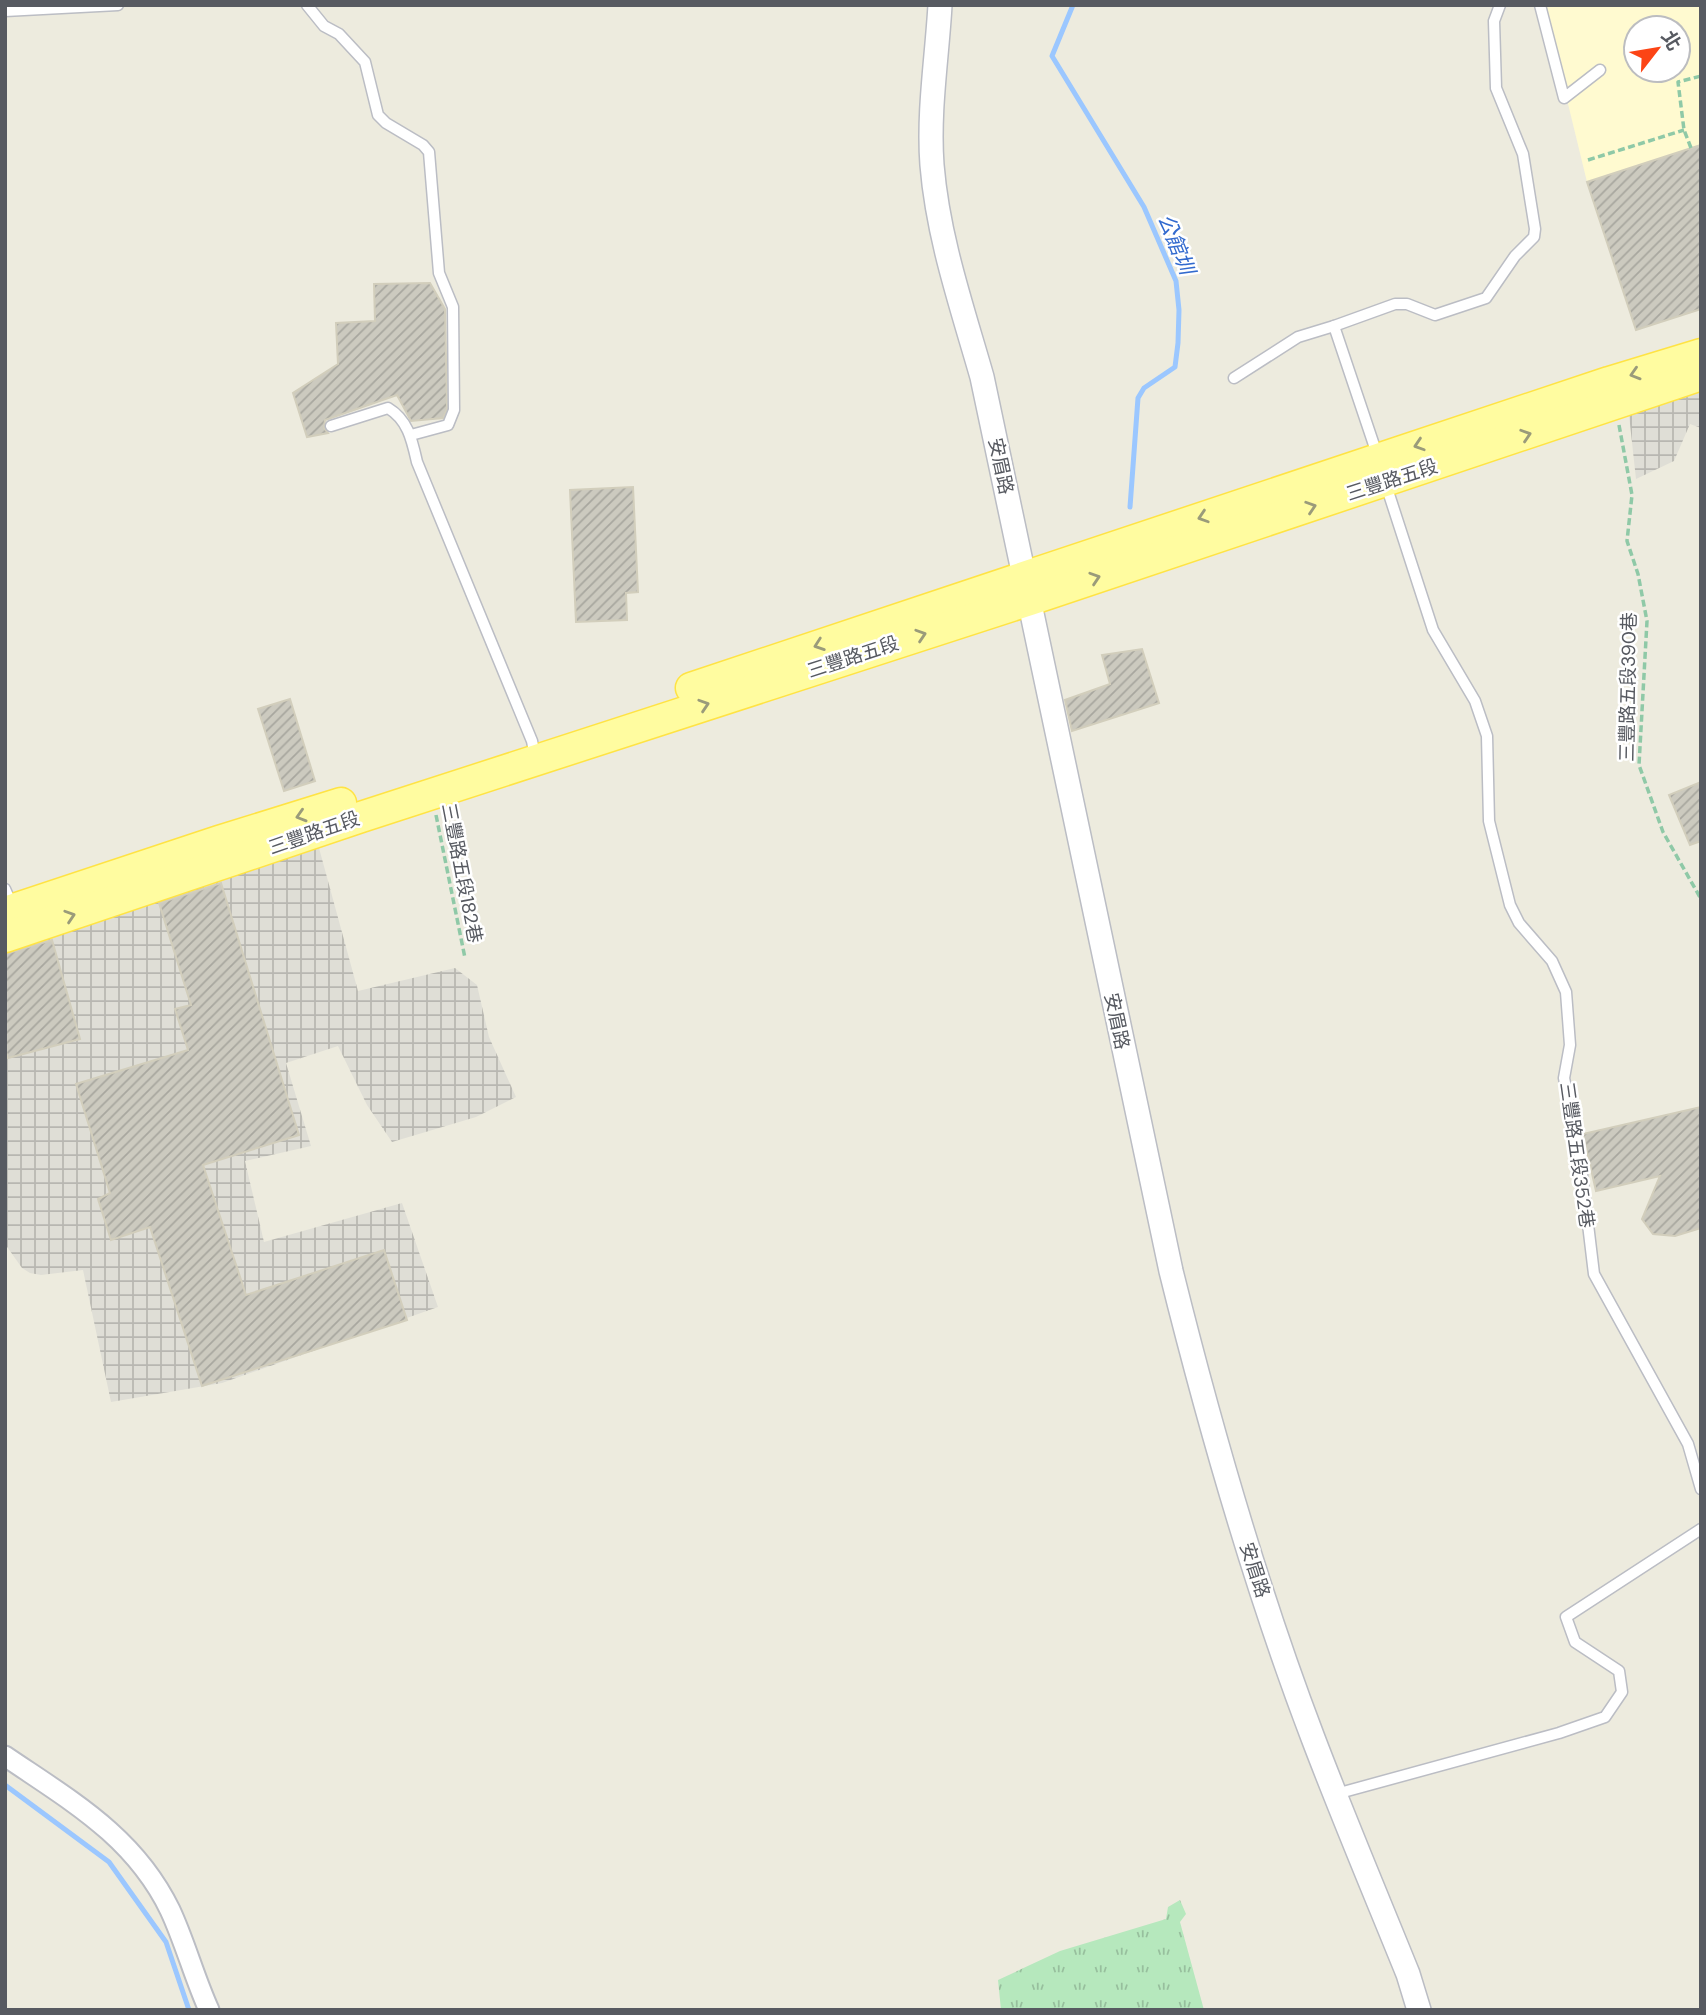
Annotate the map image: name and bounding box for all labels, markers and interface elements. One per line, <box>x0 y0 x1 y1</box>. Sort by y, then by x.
north arrow <box>1622 14 1692 84</box>
text: 北 <box>1656 26 1687 55</box>
water label: 公館圳 <box>1151 210 1202 281</box>
one-way arrow <box>1630 365 1642 380</box>
one-way arrow <box>1520 429 1532 443</box>
street label: 安眉路 <box>983 436 1019 496</box>
one-way arrow <box>1414 437 1426 451</box>
street label: 三豐路五段 <box>1343 453 1441 507</box>
one-way arrow <box>1304 501 1316 515</box>
one-way arrow <box>1198 508 1210 523</box>
one-way arrow <box>1088 572 1100 586</box>
street label: 三豐路五段390巷 <box>1614 612 1642 762</box>
one-way arrow <box>914 629 926 643</box>
street label: 三豐路五段 <box>804 630 902 684</box>
one-way arrow <box>814 637 826 651</box>
one-way arrow <box>698 699 710 713</box>
street label: 三豐路五段182巷 <box>436 801 488 945</box>
street label: 三豐路五段 <box>265 806 363 860</box>
one-way arrow <box>295 807 307 822</box>
one-way arrow <box>63 910 76 924</box>
street label: 安眉路 <box>1099 991 1135 1051</box>
street label: 三豐路五段352巷 <box>1554 1080 1600 1230</box>
street label: 安眉路 <box>1234 1539 1276 1601</box>

